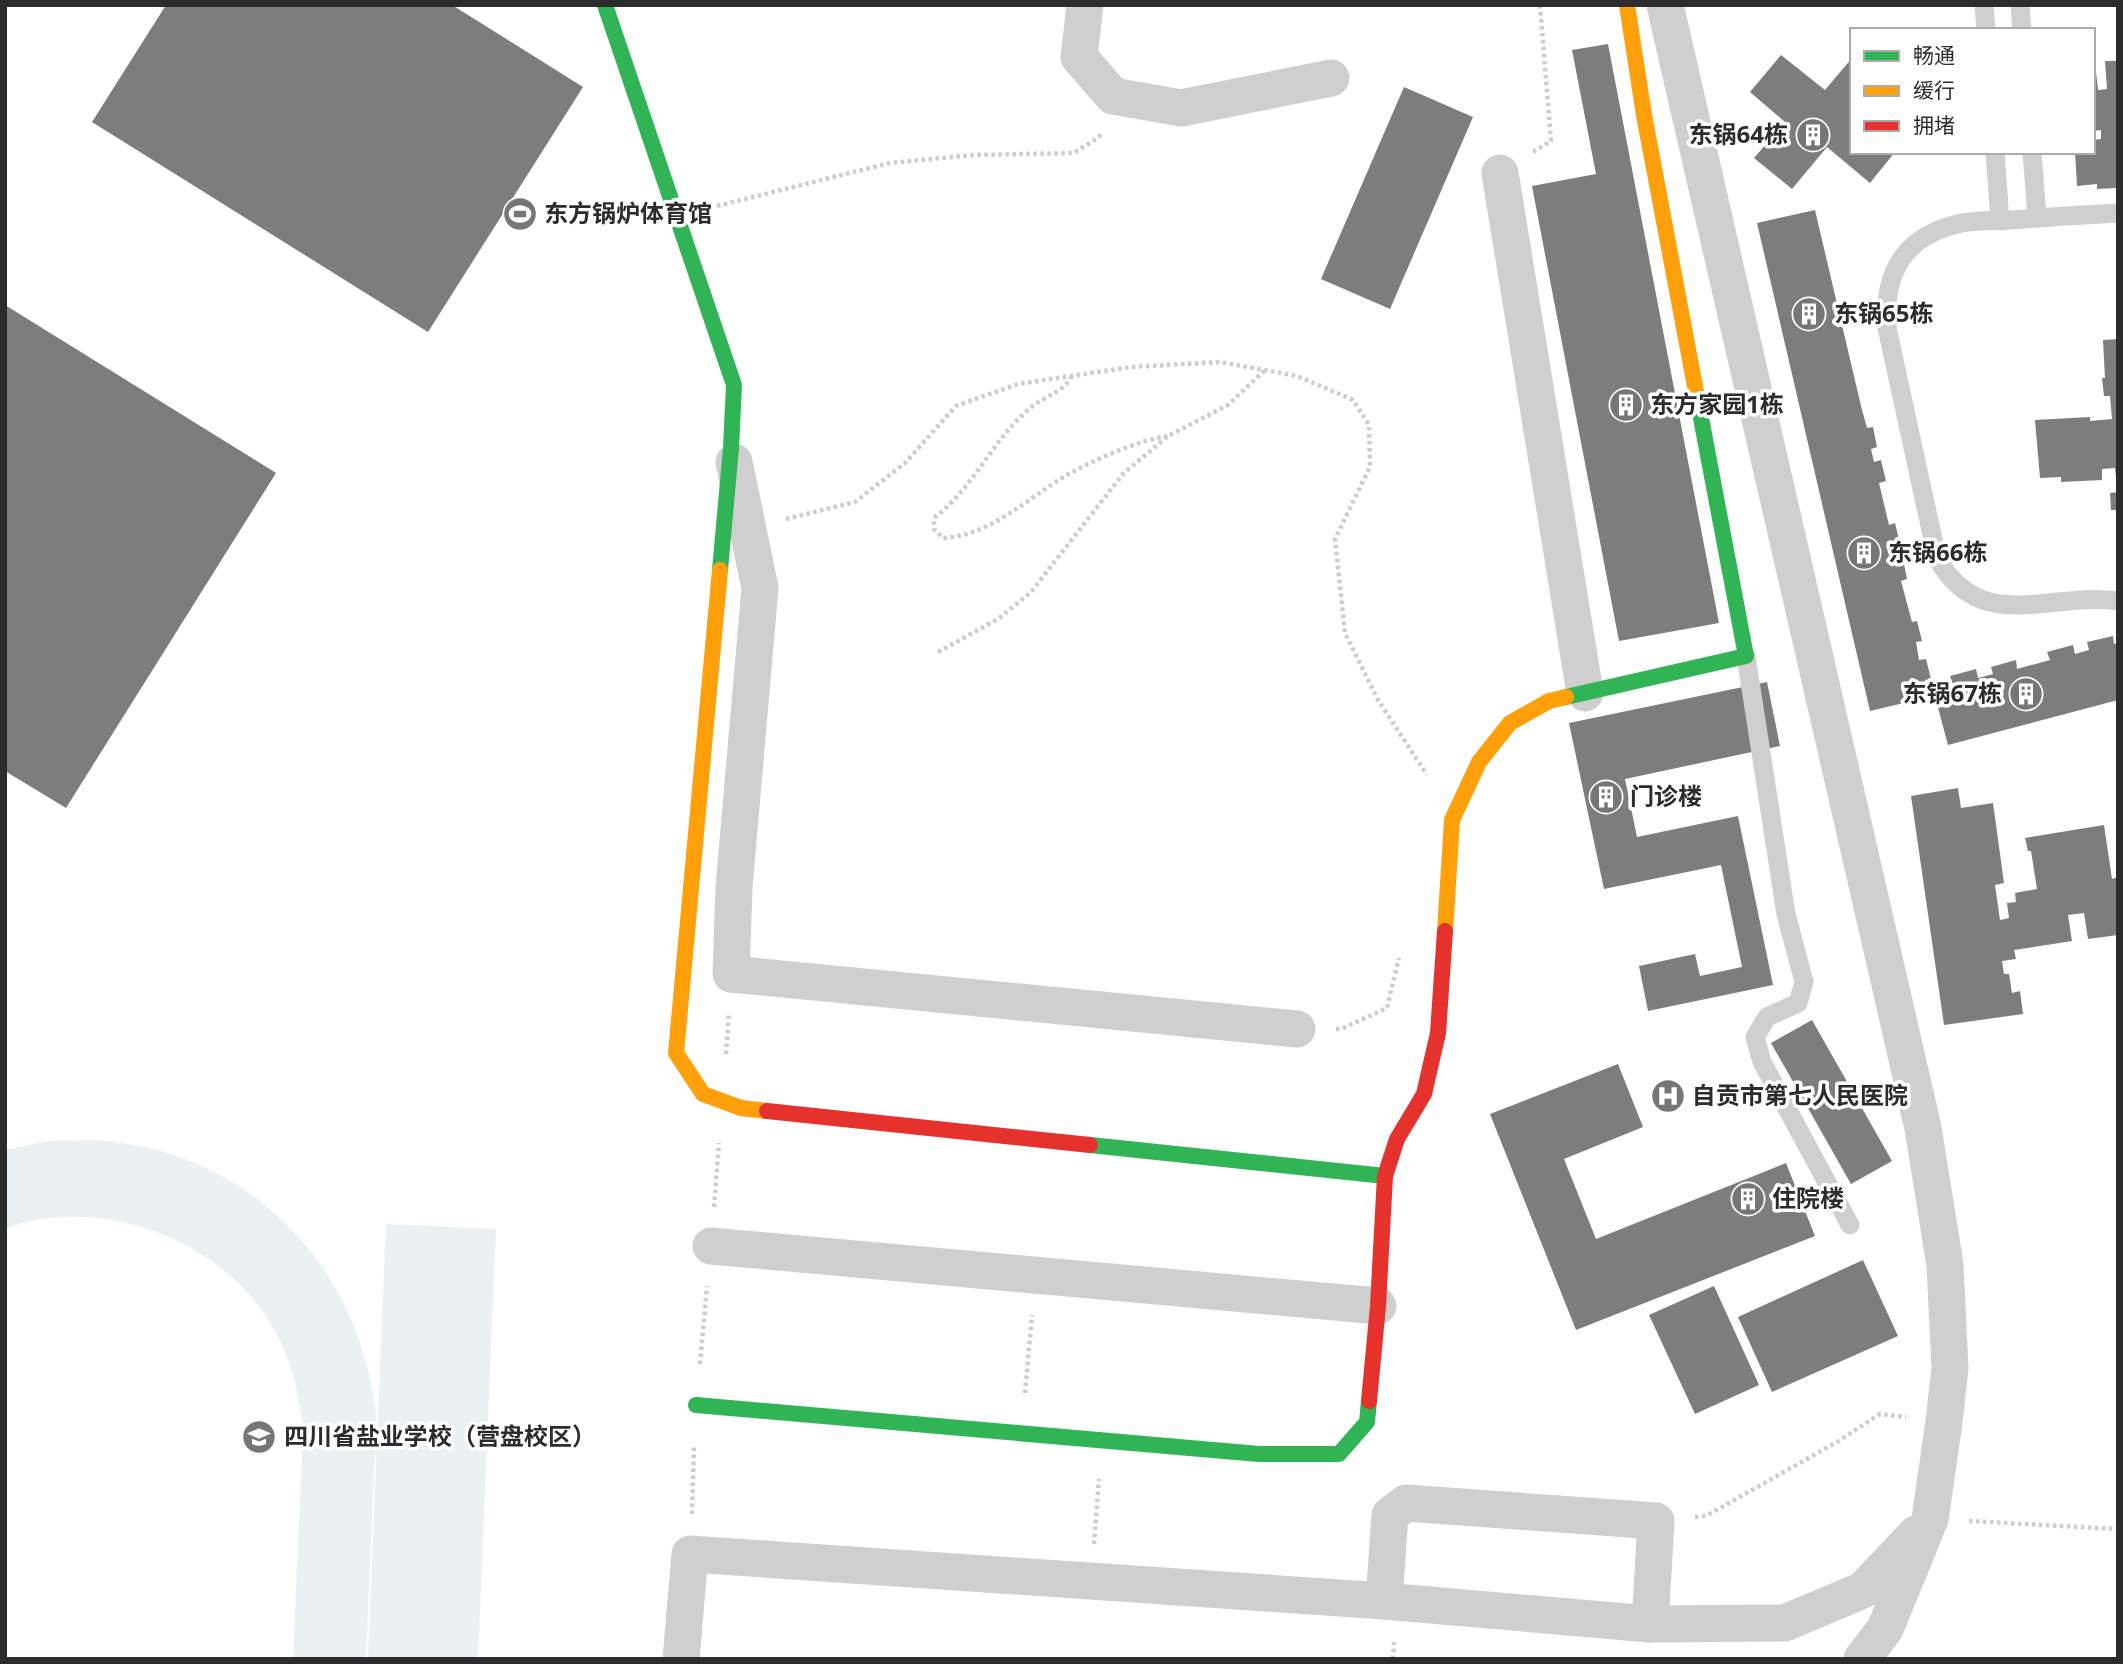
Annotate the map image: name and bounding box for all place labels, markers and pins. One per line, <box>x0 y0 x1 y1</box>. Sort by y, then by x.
building icon: 东锅64栋 <box>1794 116 1832 154</box>
place label: 东锅64栋 <box>1689 117 1788 150</box>
sports icon: 东方锅炉体育馆 <box>501 195 539 233</box>
place label: 东方锅炉体育馆 <box>544 196 712 229</box>
building icon: 东锅65栋 <box>1790 295 1828 333</box>
place label: 东锅65栋 <box>1834 296 1933 329</box>
building icon: 东方家园1栋 <box>1607 386 1645 424</box>
place label: 东方家园1栋 <box>1650 387 1784 420</box>
building icon: 东锅66栋 <box>1845 534 1883 572</box>
place label: 东锅66栋 <box>1888 535 1987 568</box>
building icon: 东锅67栋 <box>2007 675 2045 713</box>
place label: 东锅67栋 <box>1903 676 2002 709</box>
building icon: 门诊楼 <box>1587 778 1625 816</box>
place label: 门诊楼 <box>1630 779 1702 812</box>
hospital icon: 自贡市第七人民医院 <box>1649 1077 1687 1115</box>
place label: 自贡市第七人民医院 <box>1692 1078 1908 1111</box>
building icon: 住院楼 <box>1729 1180 1767 1218</box>
place label: 住院楼 <box>1772 1181 1844 1214</box>
school or university icon: 四川省盐业学校（营盘校区） <box>240 1418 278 1456</box>
place label: 四川省盐业学校（营盘校区） <box>284 1419 596 1452</box>

